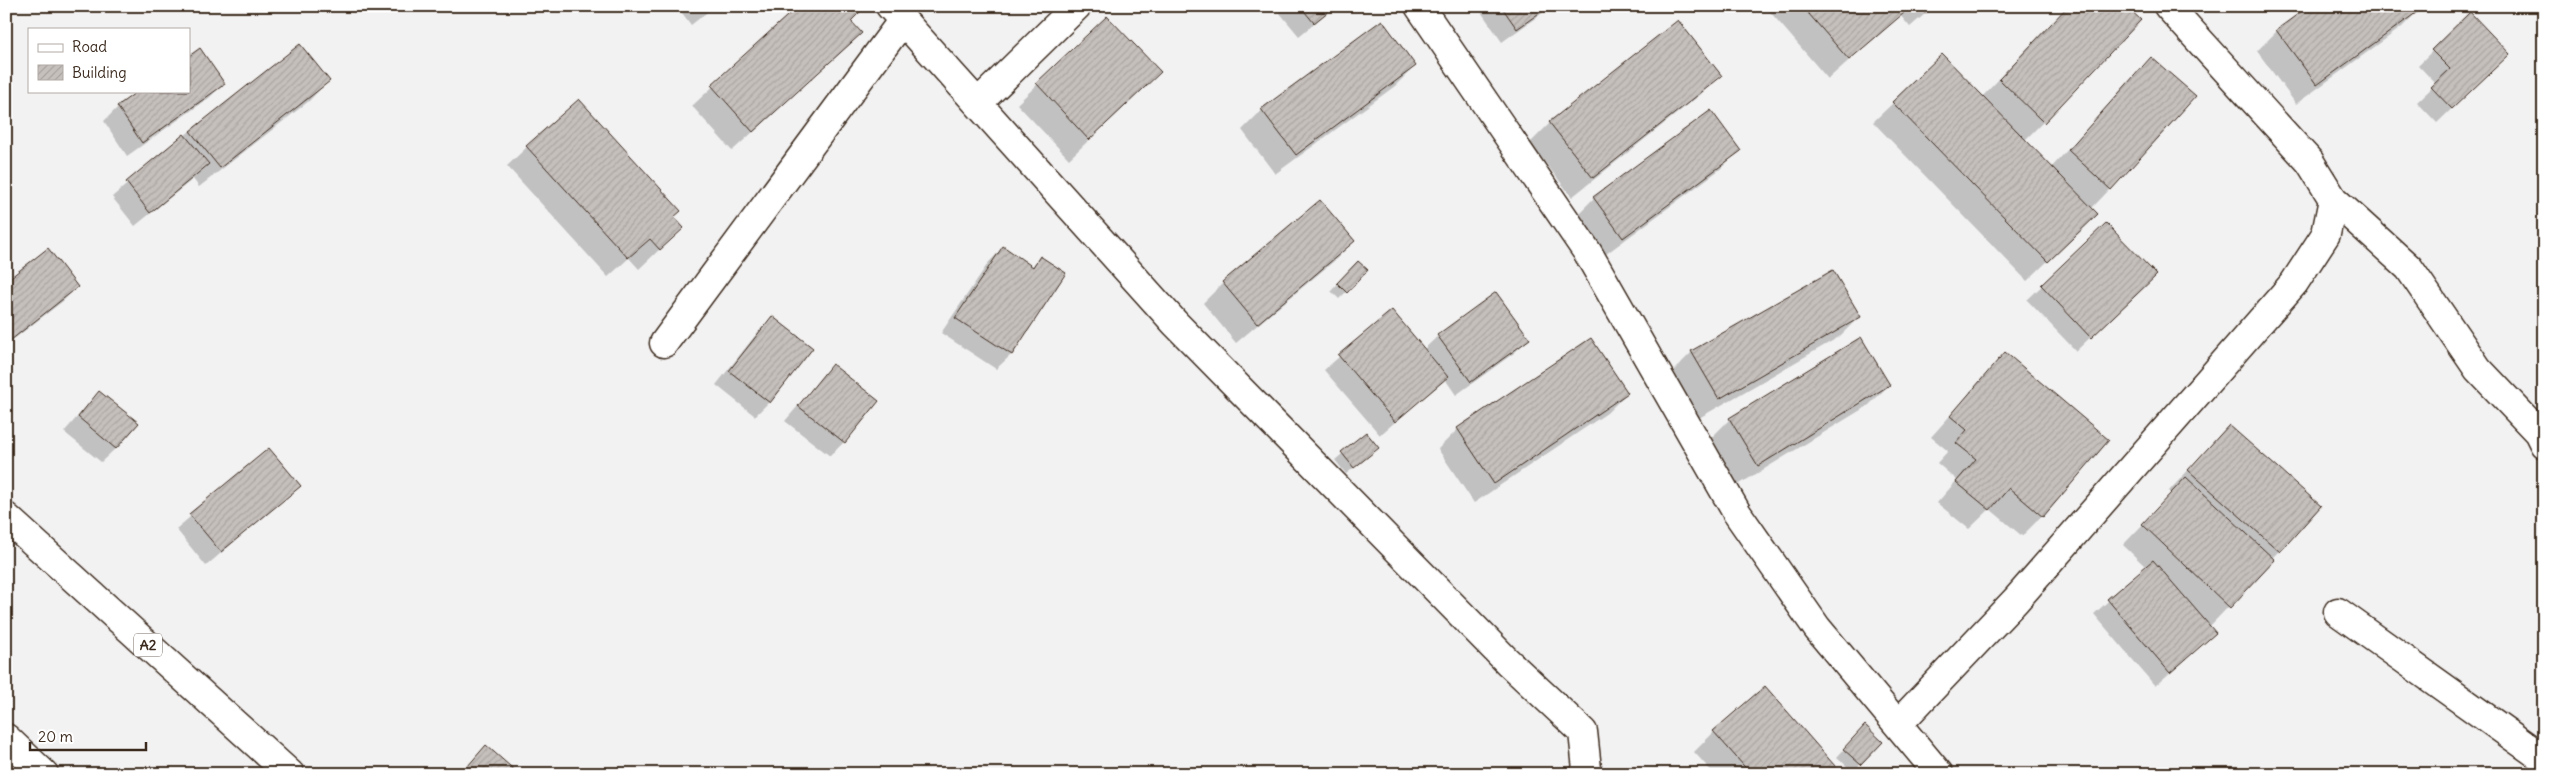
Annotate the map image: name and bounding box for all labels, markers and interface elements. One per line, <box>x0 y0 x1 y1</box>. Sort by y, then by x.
legend <box>28 28 190 92</box>
text: Road <box>72 37 107 56</box>
text: Building <box>72 63 127 82</box>
road number: A2 <box>134 634 162 656</box>
scale bar <box>30 720 146 752</box>
text: 20 m <box>38 727 73 746</box>

